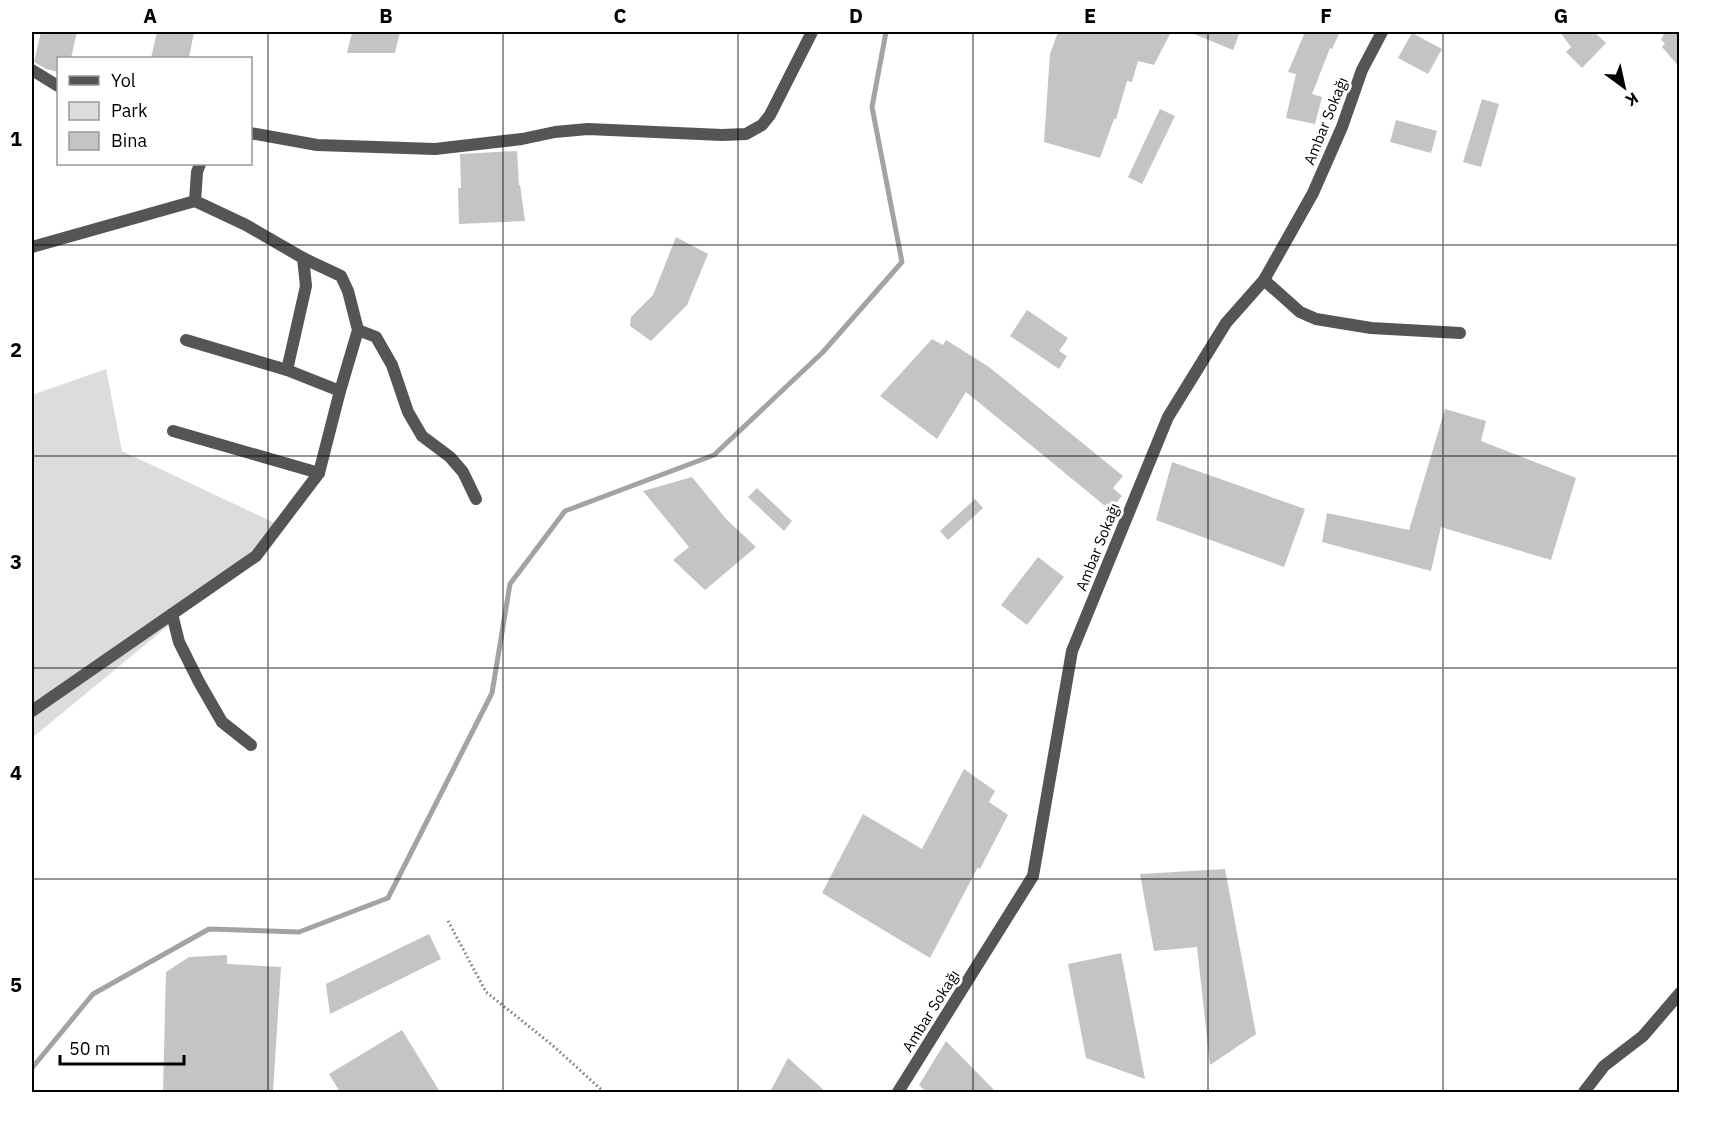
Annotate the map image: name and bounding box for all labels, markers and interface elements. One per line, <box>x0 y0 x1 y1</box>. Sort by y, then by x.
text: A <box>143 2 157 29</box>
text: B <box>379 2 393 29</box>
text: C <box>613 2 627 29</box>
text: D <box>849 2 863 29</box>
text: E <box>1084 2 1096 29</box>
text: F <box>1320 2 1332 29</box>
text: G <box>1554 2 1568 29</box>
legend <box>57 57 252 165</box>
north arrow <box>1594 57 1654 117</box>
text: Yol <box>111 69 136 92</box>
street label: Ambar Sokağı <box>1299 74 1352 168</box>
text: K <box>1622 88 1642 111</box>
text: Park <box>111 99 148 122</box>
text: 1 <box>10 125 22 152</box>
text: Bina <box>111 129 147 152</box>
text: 2 <box>10 336 22 363</box>
street label: Ambar Sokağı <box>1071 500 1124 594</box>
text: 3 <box>10 548 22 575</box>
text: 4 <box>10 759 22 786</box>
street label: Ambar Sokağı <box>898 966 963 1055</box>
text: 5 <box>10 971 22 998</box>
scale bar <box>60 1028 184 1066</box>
text: 50 m <box>69 1037 111 1060</box>

